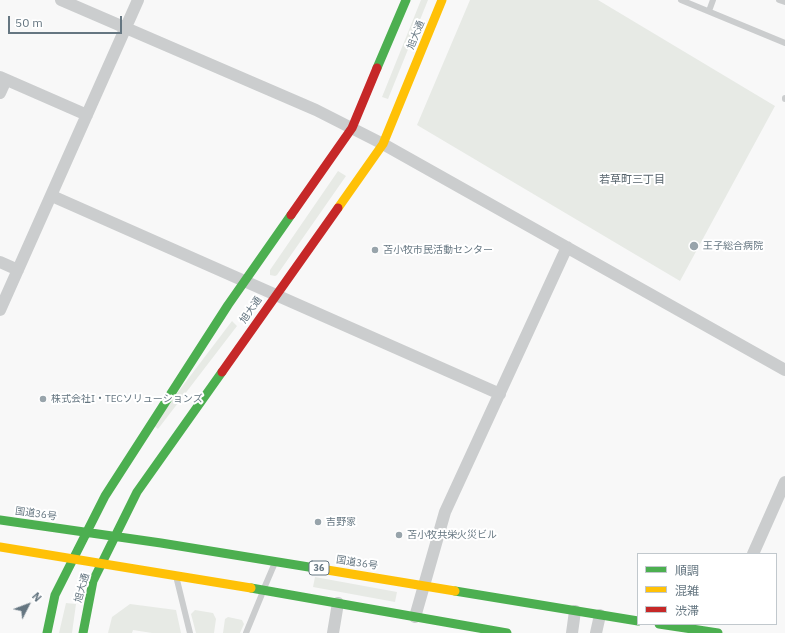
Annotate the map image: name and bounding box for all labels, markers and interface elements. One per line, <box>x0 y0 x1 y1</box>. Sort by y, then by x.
scale bar <box>10 8 124 34</box>
text: 50 m <box>15 15 43 30</box>
street label: 旭大通 <box>405 19 427 51</box>
district label: 若草町三丁目 <box>599 173 665 187</box>
marker: 王子総合病院 <box>688 240 700 252</box>
place label: 王子総合病院 <box>703 240 763 252</box>
place label: 苫小牧市民活動センター <box>383 244 493 256</box>
marker: 苫小牧市民活動センター <box>370 245 380 255</box>
street label: 旭大通 <box>237 294 265 326</box>
place label: 株式会社I・TECソリューションズ <box>51 393 203 405</box>
marker: 株式会社I・TECソリューションズ <box>38 394 48 404</box>
street label: 国道36号 <box>14 505 58 523</box>
place label: 吉野家 <box>326 516 356 528</box>
marker: 吉野家 <box>313 517 323 527</box>
place label: 苫小牧共栄火災ビル <box>407 529 497 541</box>
marker: 苫小牧共栄火災ビル <box>394 530 404 540</box>
legend <box>637 553 777 625</box>
street label: 国道36号 <box>335 554 379 572</box>
road number: 36 <box>309 561 329 575</box>
text: 順調 <box>675 563 699 578</box>
street label: 旭大通 <box>72 572 92 604</box>
text: 混雑 <box>675 583 699 598</box>
north arrow <box>8 585 48 625</box>
text: N <box>29 589 45 605</box>
text: 渋滞 <box>675 603 699 618</box>

